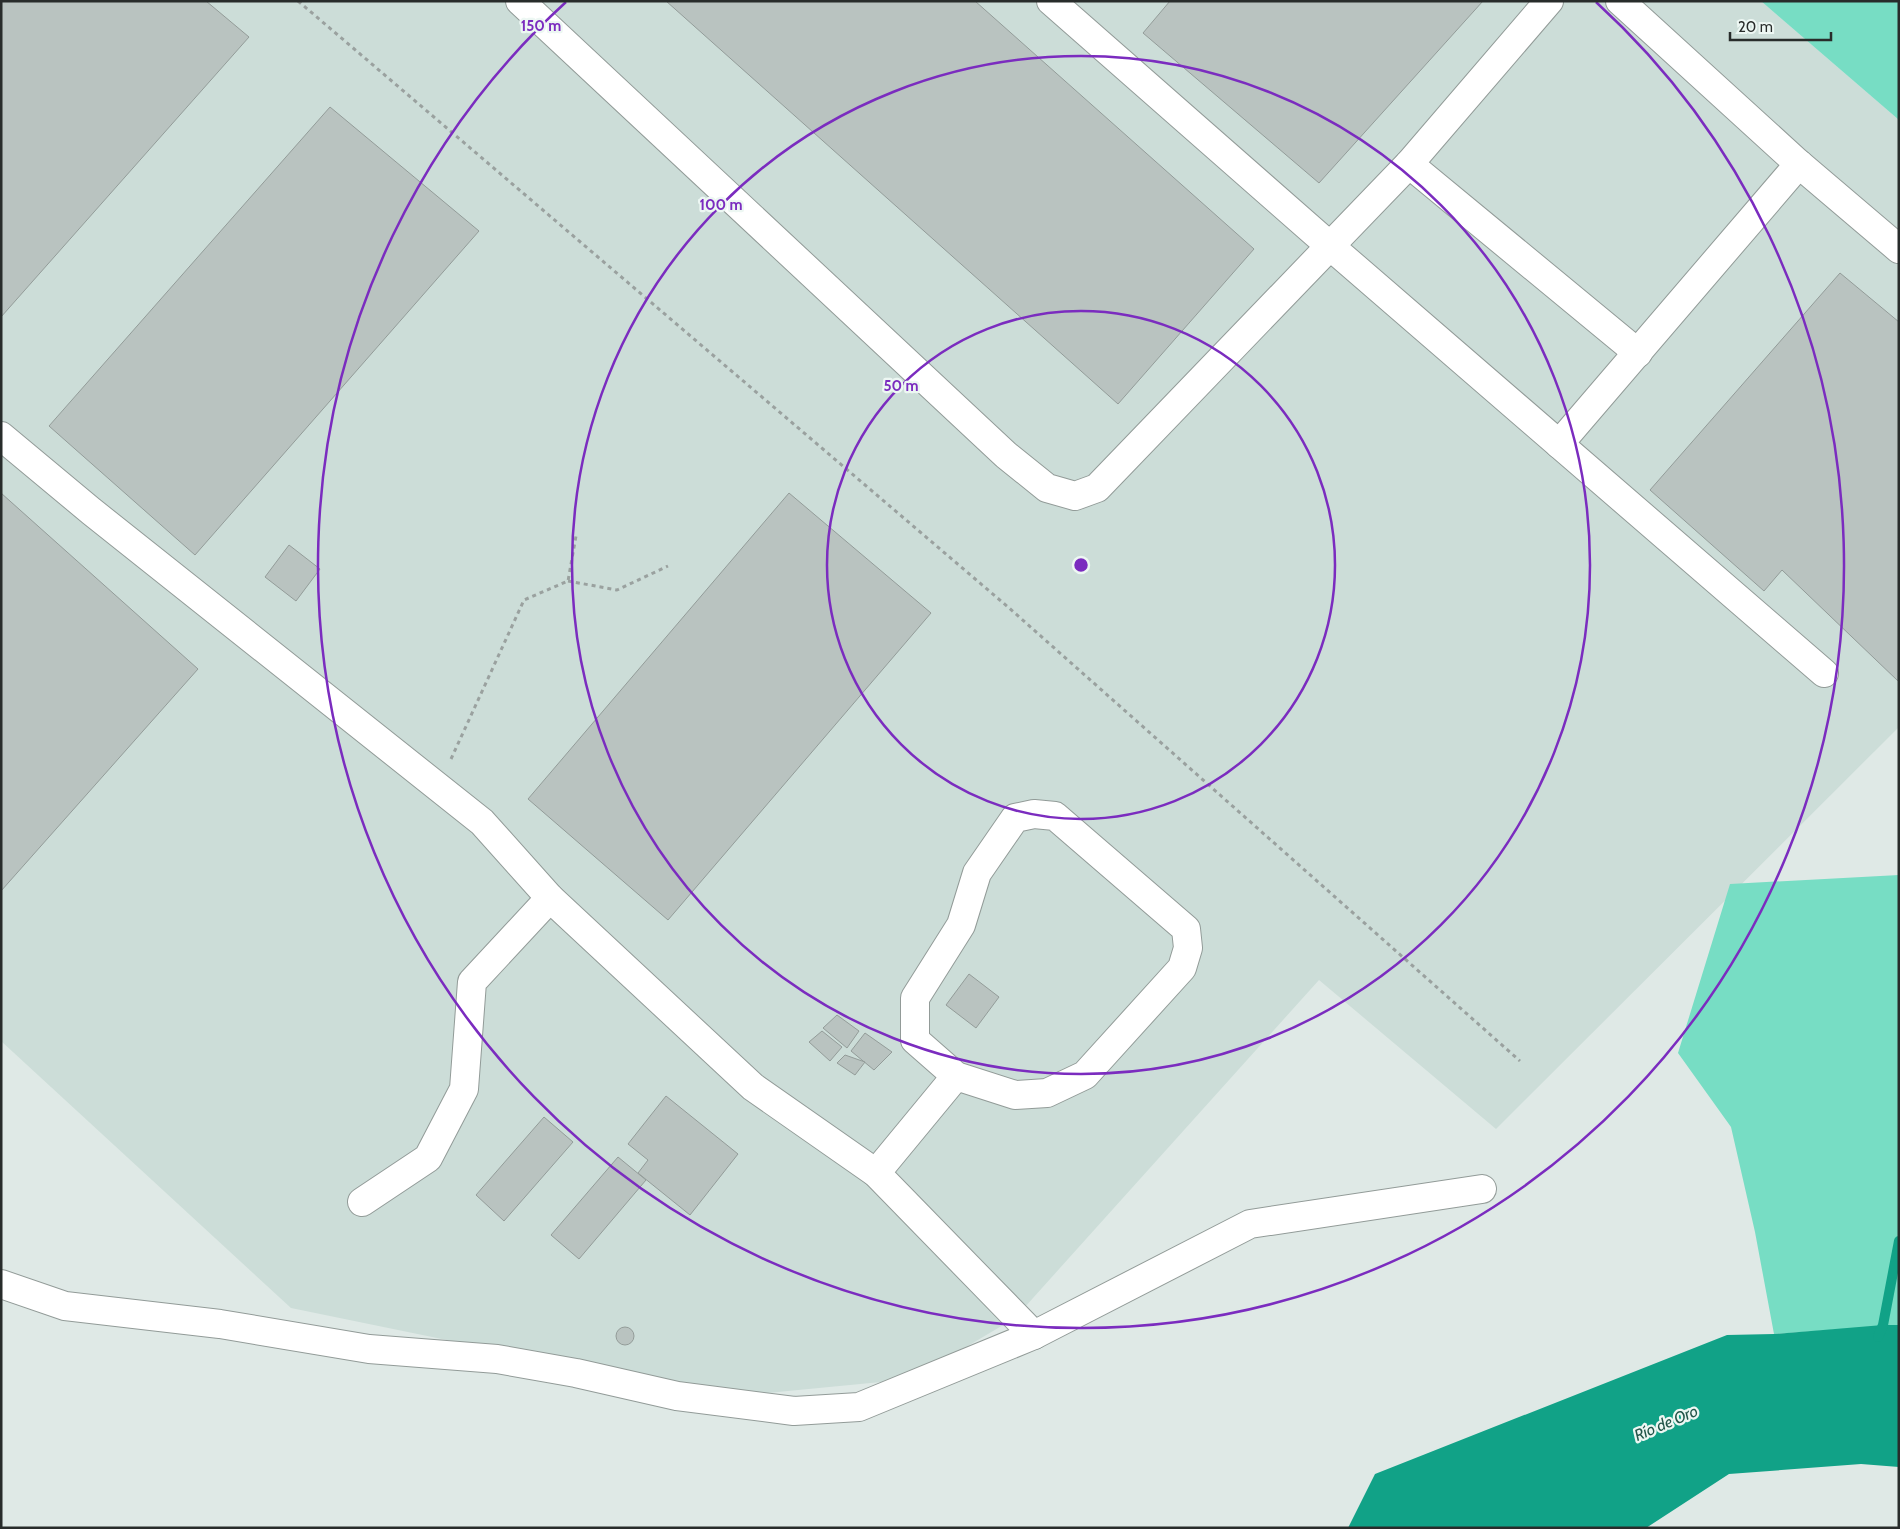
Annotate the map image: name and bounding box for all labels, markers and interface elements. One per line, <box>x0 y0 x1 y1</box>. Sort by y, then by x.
scale bar <box>1730 10 1831 42</box>
text: 150 m <box>521 17 561 35</box>
text: 20 m <box>1738 18 1773 36</box>
text: 100 m <box>699 196 743 214</box>
text: 50 m <box>883 377 919 395</box>
centre of rings <box>1072 556 1090 574</box>
water label: Río de Oro <box>1631 1401 1701 1445</box>

